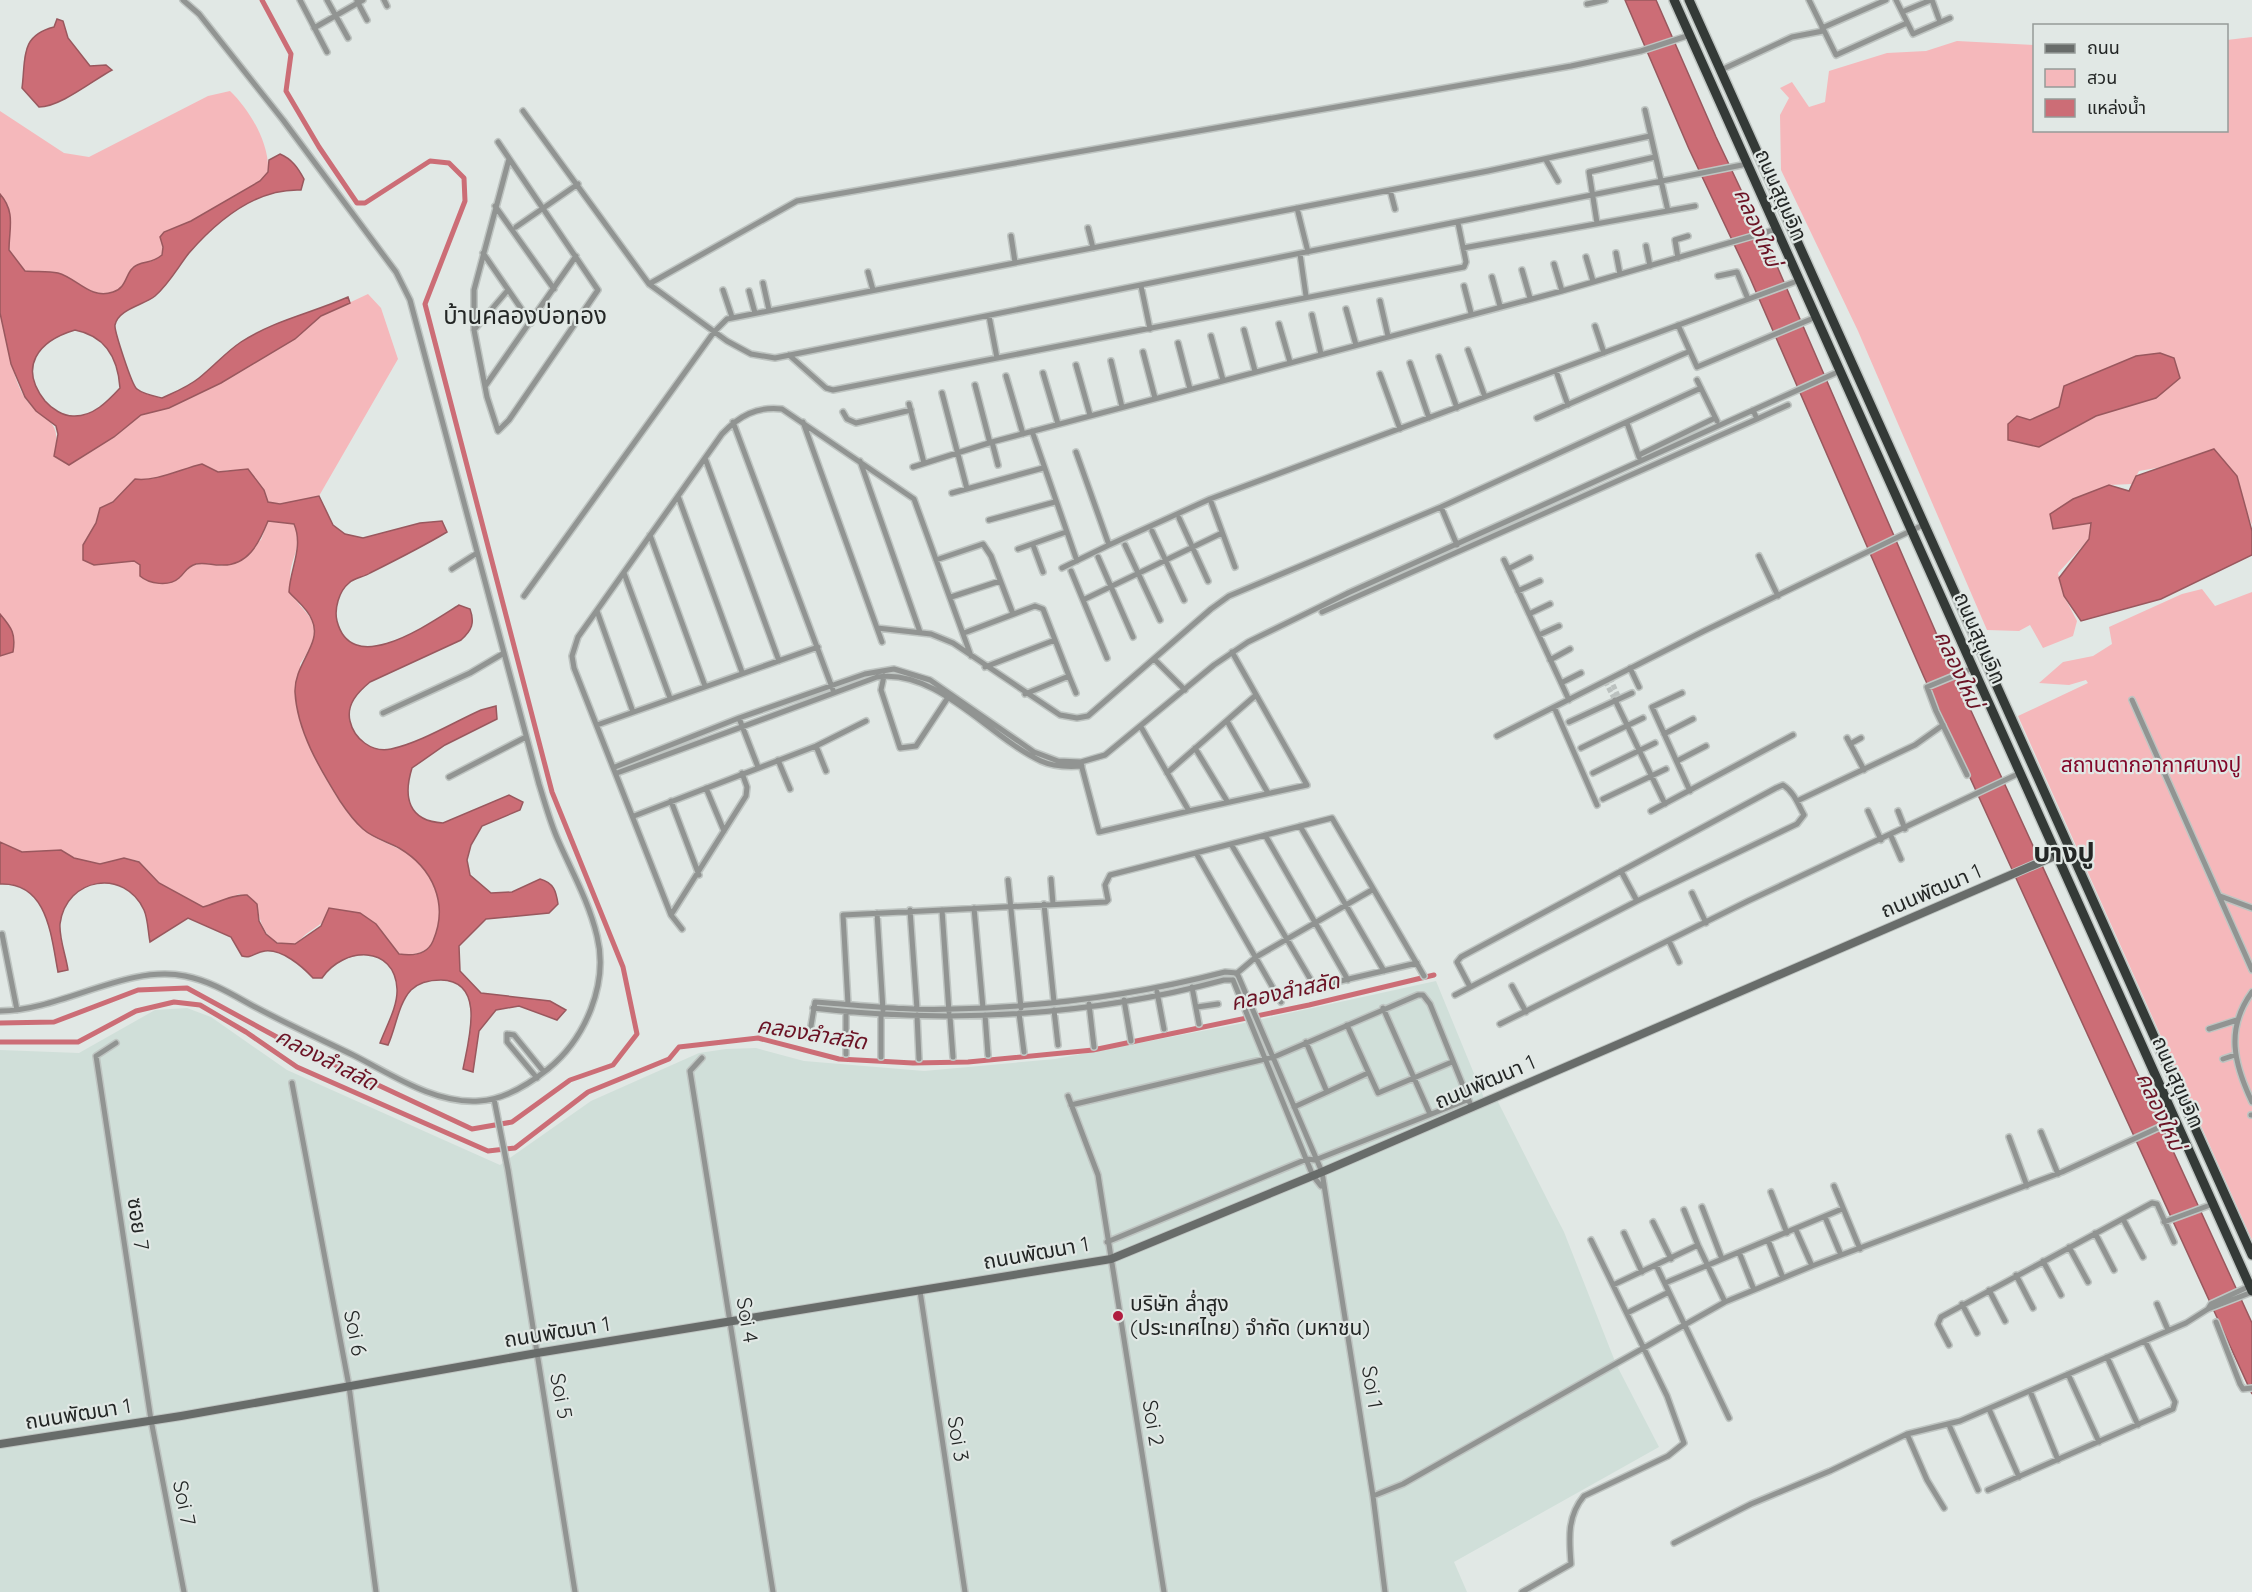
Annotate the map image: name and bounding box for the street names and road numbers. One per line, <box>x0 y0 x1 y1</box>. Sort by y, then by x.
street label: ถนนสุขุมวิท <box>1749 145 1814 245</box>
street label: ถนนสุขุมวิท <box>1948 588 2013 688</box>
street label: ถนนพัฒนา 1 <box>1876 857 1985 923</box>
street label: ถนนสุขุมวิท <box>2146 1032 2211 1132</box>
street label: ถนนพัฒนา 1 <box>1430 1048 1539 1114</box>
street label: ซอย 7 <box>122 1196 156 1252</box>
street label: ถนนพัฒนา 1 <box>981 1230 1091 1274</box>
street label: Soi 4 <box>732 1295 764 1344</box>
street label: Soi 6 <box>339 1308 373 1358</box>
street label: ถนนพัฒนา 1 <box>502 1310 612 1352</box>
street label: Soi 1 <box>1357 1364 1389 1410</box>
street label: Soi 5 <box>545 1371 579 1421</box>
street label: ถนนพัฒนา 1 <box>23 1392 133 1434</box>
street label: Soi 2 <box>1138 1398 1170 1448</box>
street label: Soi 3 <box>943 1414 975 1463</box>
street label: Soi 7 <box>168 1478 202 1528</box>

